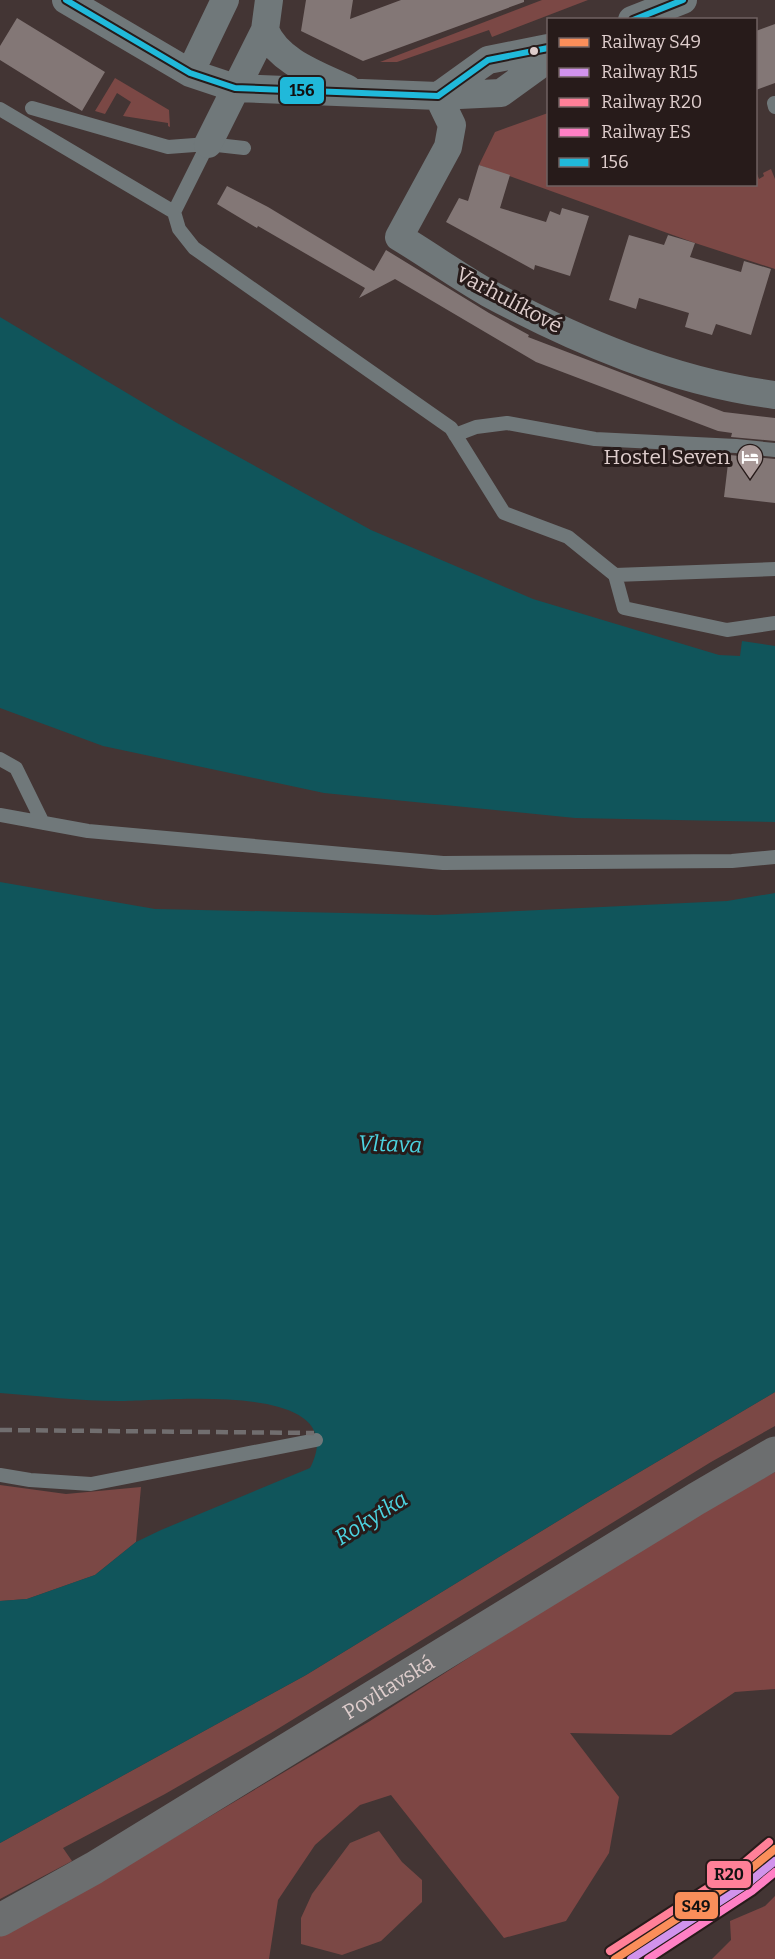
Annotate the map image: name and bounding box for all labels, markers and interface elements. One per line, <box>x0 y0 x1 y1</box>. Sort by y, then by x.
legend <box>547 18 757 186</box>
text: Railway S49 <box>601 31 701 53</box>
unlabelled marker <box>528 45 540 57</box>
text: Railway R15 <box>601 61 698 83</box>
line badge: 156 <box>279 76 325 105</box>
text: 156 <box>289 81 315 100</box>
text: Railway R20 <box>601 91 702 113</box>
text: Railway ES <box>601 121 691 143</box>
text: 156 <box>601 151 629 173</box>
street label: Varhulíkové <box>451 261 567 339</box>
hotel icon: Hostel Seven <box>735 442 765 480</box>
place label: Hostel Seven <box>604 444 730 470</box>
water label: Vltava <box>358 1129 422 1159</box>
water label: Rokytka <box>330 1485 412 1551</box>
street label: Povltavská <box>338 1649 440 1725</box>
line badge: R20 <box>706 1860 752 1889</box>
text: R20 <box>714 1865 744 1884</box>
line badge: S49 <box>674 1891 719 1920</box>
text: S49 <box>682 1897 710 1916</box>

